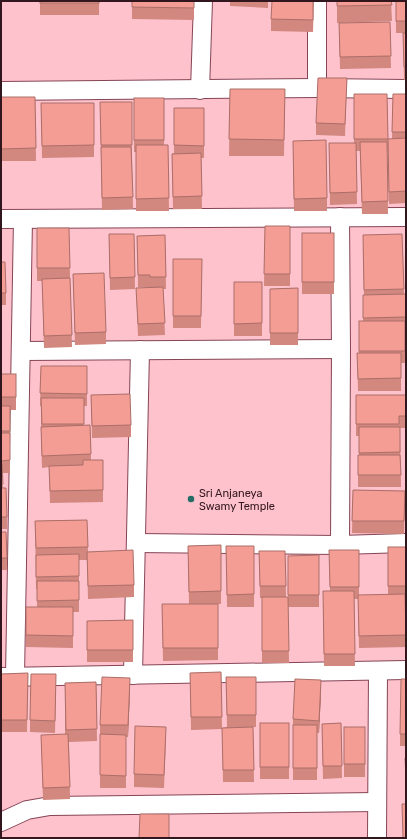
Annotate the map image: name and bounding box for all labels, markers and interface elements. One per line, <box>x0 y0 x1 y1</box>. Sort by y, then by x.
place label: Sri Anjaneya Swamy Temple <box>199 487 275 513</box>
marker: Sri Anjaneya Swamy Temple <box>186 494 196 504</box>

